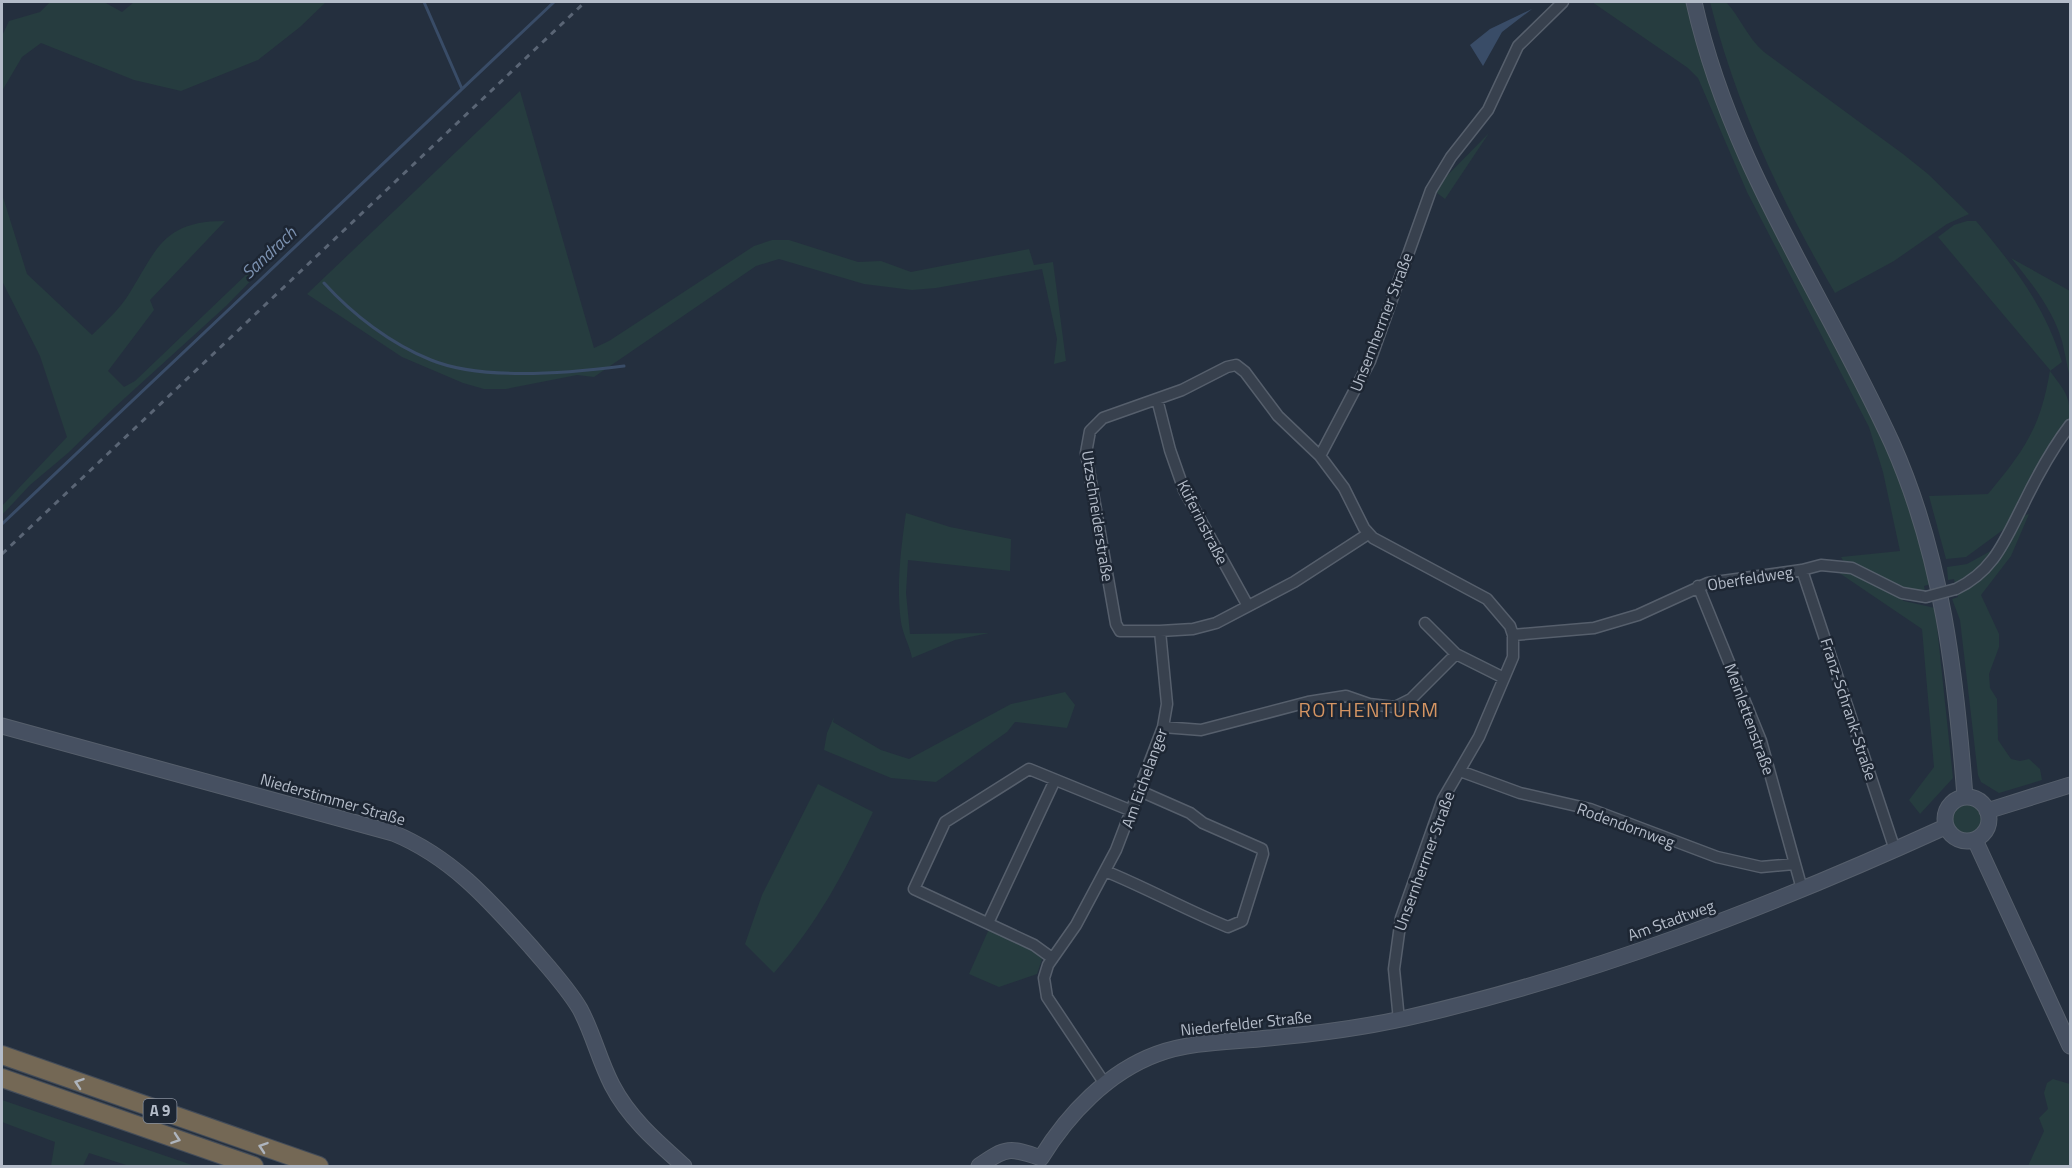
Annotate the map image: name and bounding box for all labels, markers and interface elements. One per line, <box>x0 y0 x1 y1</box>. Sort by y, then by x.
water label: Sandrach <box>235 219 303 285</box>
street label: Unsernherrner Straße <box>1343 249 1419 395</box>
street label: Utzschneiderstraße <box>1076 449 1120 583</box>
street label: Küferinstraße <box>1171 476 1235 568</box>
street label: Oberfeldweg <box>1705 559 1795 597</box>
street label: Franz-Schrank-Straße <box>1815 635 1883 783</box>
street label: Meinlettenstraße <box>1719 660 1781 778</box>
district label: ROTHENTURM <box>1298 694 1440 725</box>
street label: Am Eichelanger <box>1115 724 1173 831</box>
street label: Niederstimmer Straße <box>258 767 408 831</box>
street label: Unsernherrner Straße <box>1388 788 1460 934</box>
street label: Rodendornweg <box>1574 796 1678 854</box>
street label: Am Stadtweg <box>1624 893 1718 947</box>
street label: Niederfelder Straße <box>1179 1004 1313 1042</box>
one-way arrow <box>74 1077 85 1090</box>
road number: A 9 <box>144 1099 176 1123</box>
one-way arrow <box>170 1132 181 1144</box>
one-way arrow <box>258 1142 269 1155</box>

